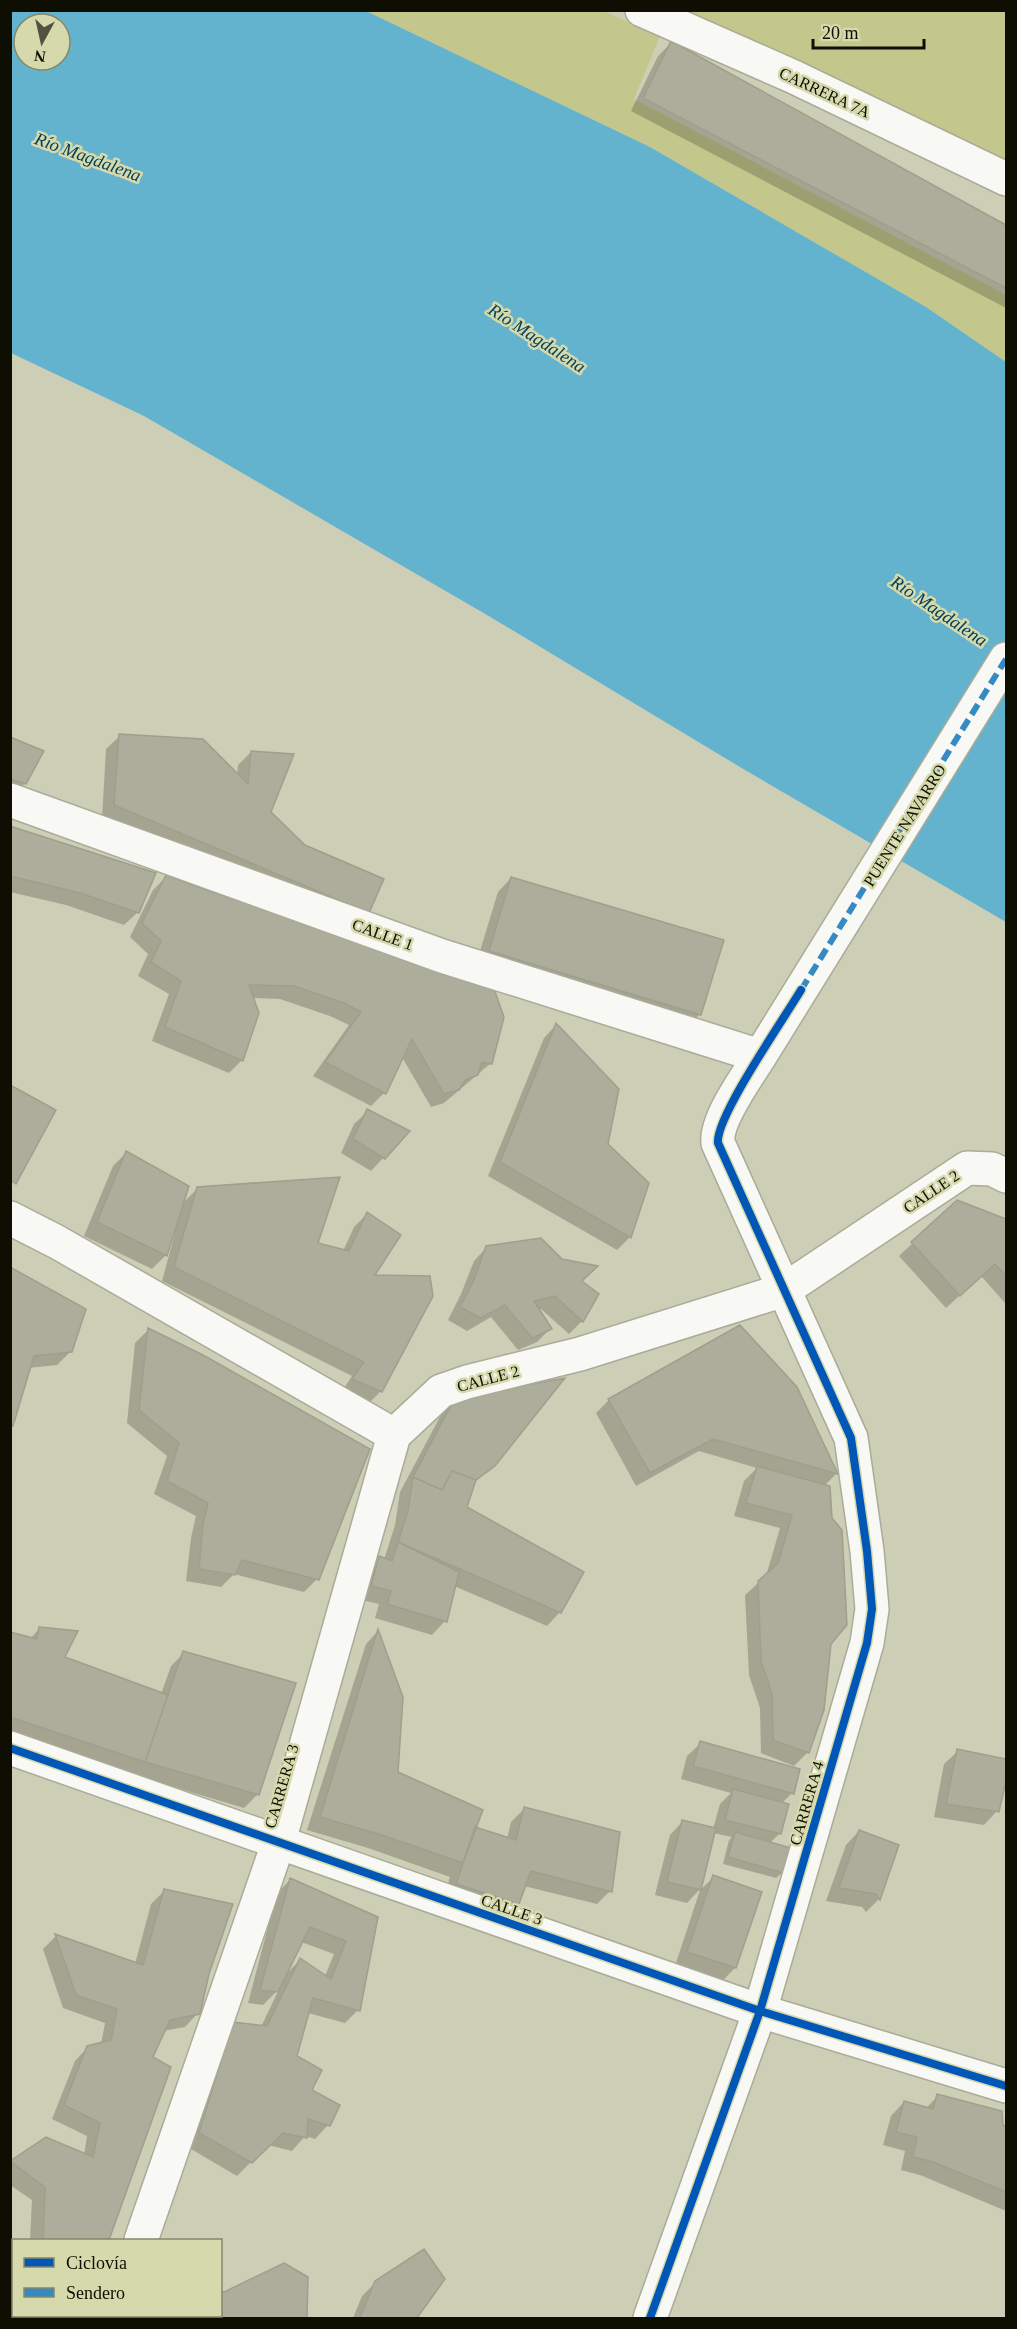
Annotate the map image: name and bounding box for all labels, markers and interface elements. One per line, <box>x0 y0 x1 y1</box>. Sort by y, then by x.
north arrow <box>12 12 72 72</box>
scale bar <box>813 12 924 50</box>
text: 20 m <box>822 23 859 43</box>
text: N <box>33 47 47 66</box>
street label: CARRERA 7A <box>777 64 873 121</box>
water label: Río Magdalena <box>31 128 144 185</box>
water label: Río Magdalena <box>484 299 589 377</box>
water label: Río Magdalena <box>886 571 991 650</box>
street label: PUENTE NAVARRO <box>860 761 949 889</box>
street label: CALLE 1 <box>350 916 416 953</box>
street label: CALLE 2 <box>900 1167 962 1216</box>
street label: CALLE 2 <box>455 1362 521 1395</box>
street label: CARRERA 3 <box>261 1742 302 1830</box>
street label: CARRERA 4 <box>786 1759 827 1847</box>
street label: CALLE 3 <box>479 1891 545 1928</box>
legend <box>12 2239 222 2317</box>
text: Ciclovía <box>66 2253 127 2273</box>
text: Sendero <box>66 2283 125 2303</box>

